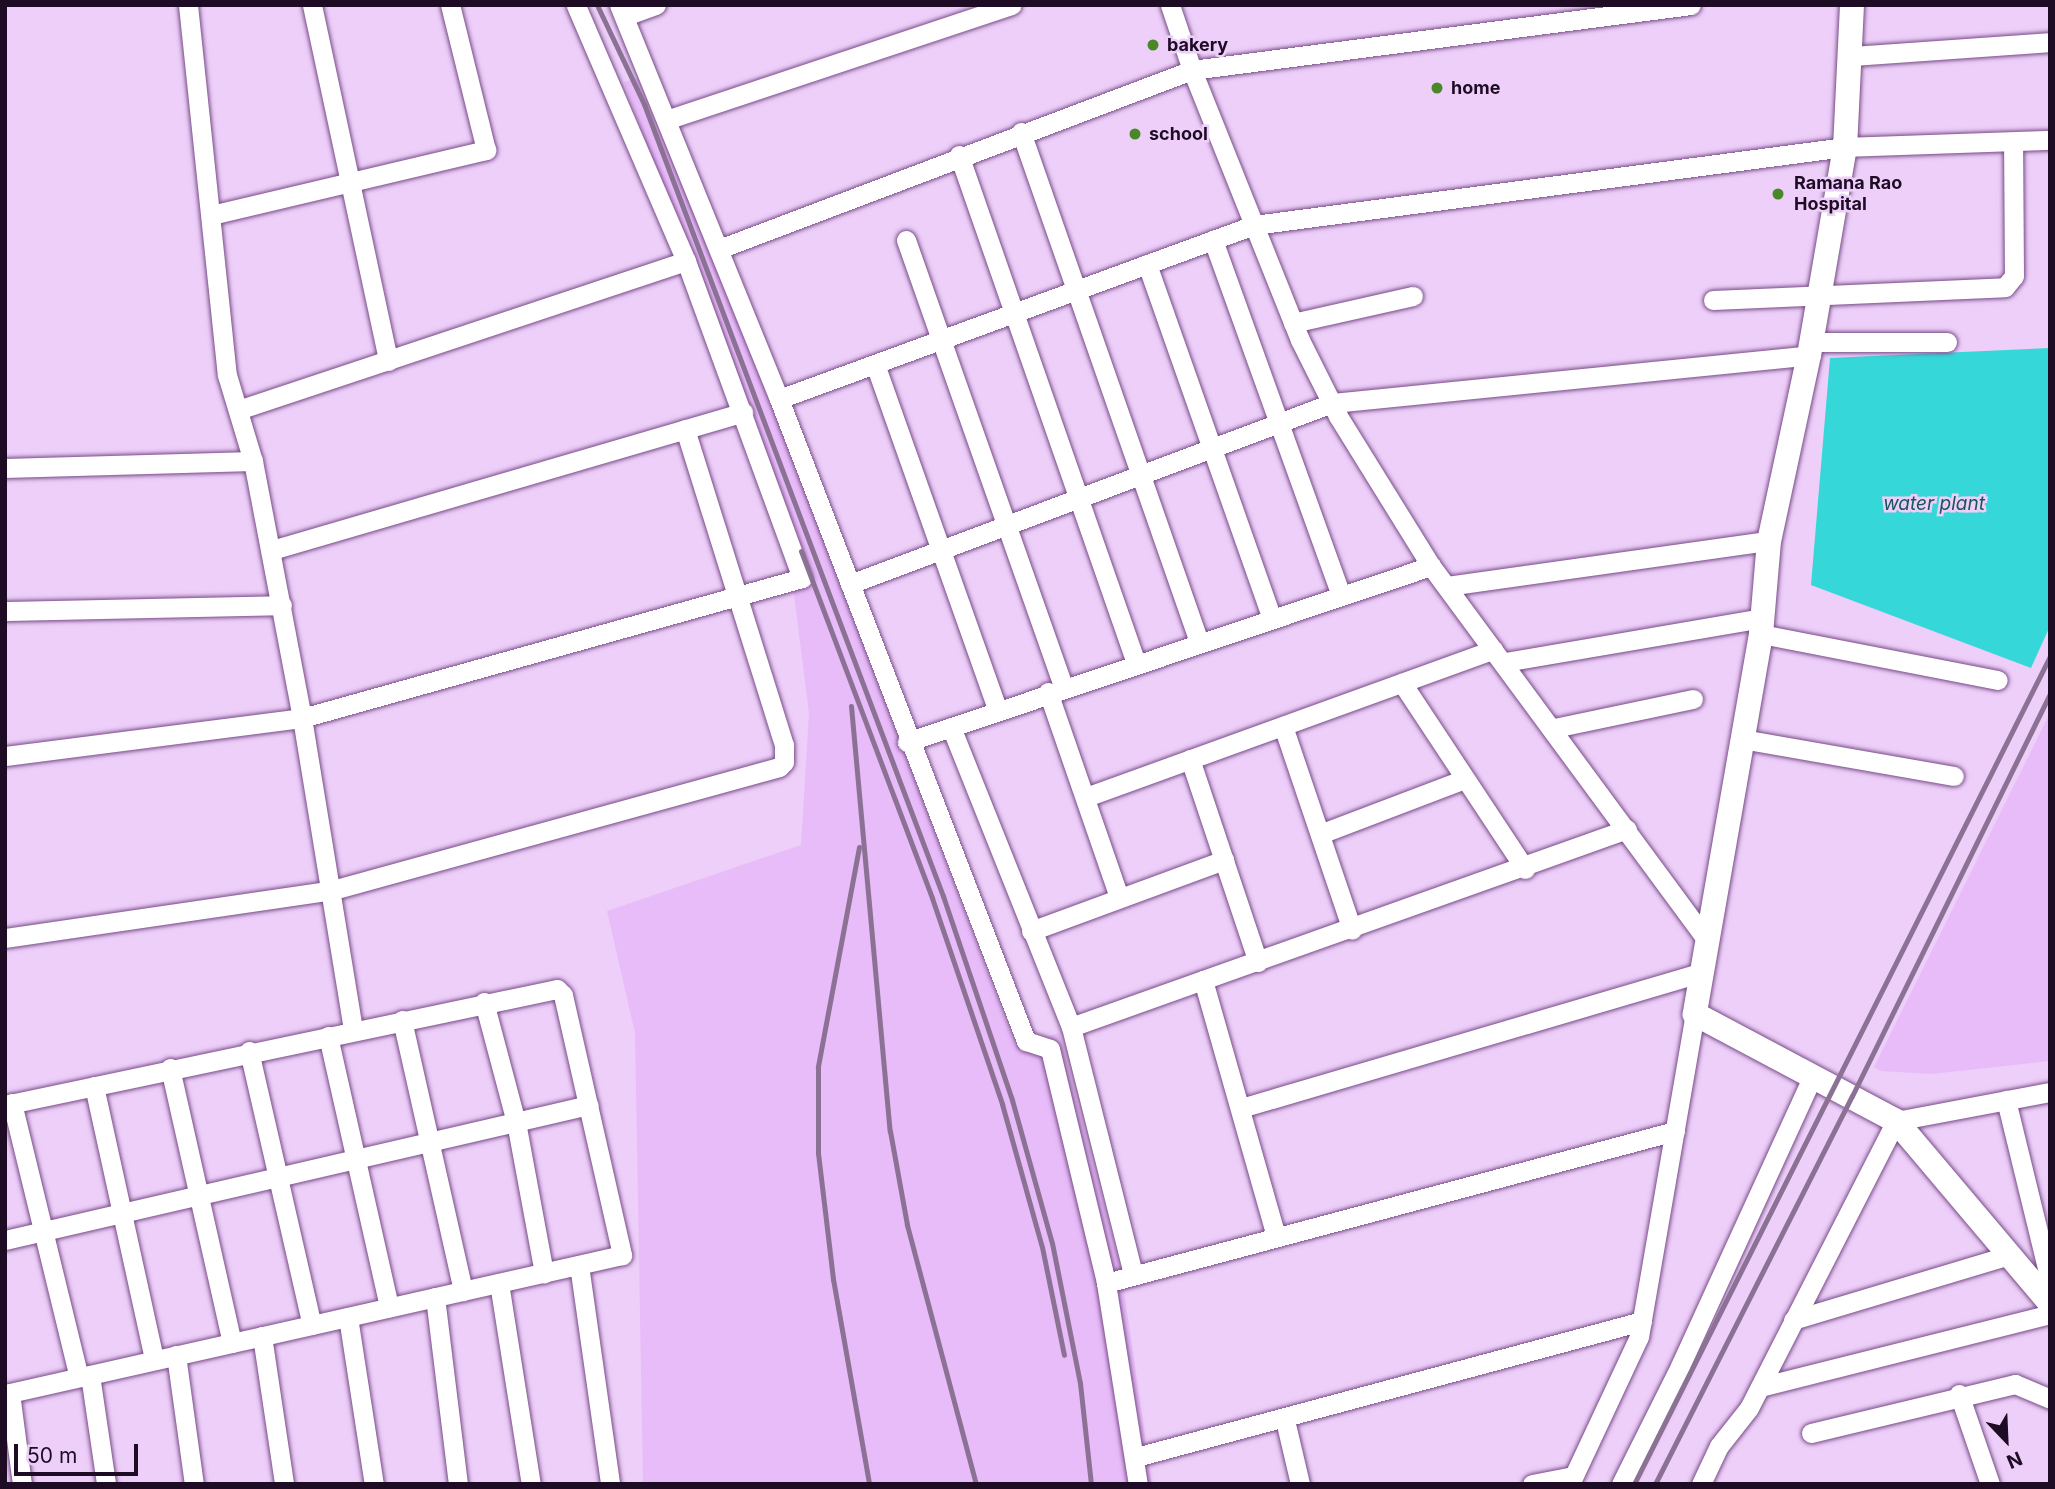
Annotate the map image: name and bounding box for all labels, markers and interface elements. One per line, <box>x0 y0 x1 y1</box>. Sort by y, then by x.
place label: bakery <box>1167 34 1228 56</box>
marker: bakery <box>1145 37 1161 53</box>
place label: home <box>1451 77 1500 99</box>
marker: home <box>1429 80 1445 96</box>
place label: school <box>1149 123 1208 145</box>
marker: school <box>1127 126 1143 142</box>
place label: Ramana Rao Hospital <box>1794 173 1902 216</box>
marker: Ramana Rao Hospital <box>1768 184 1788 204</box>
water label: water plant <box>1883 493 1985 515</box>
north arrow <box>1971 1405 2041 1475</box>
scale bar <box>18 1430 142 1474</box>
text: 50 m <box>27 1443 77 1468</box>
text: N <box>2003 1446 2026 1473</box>

